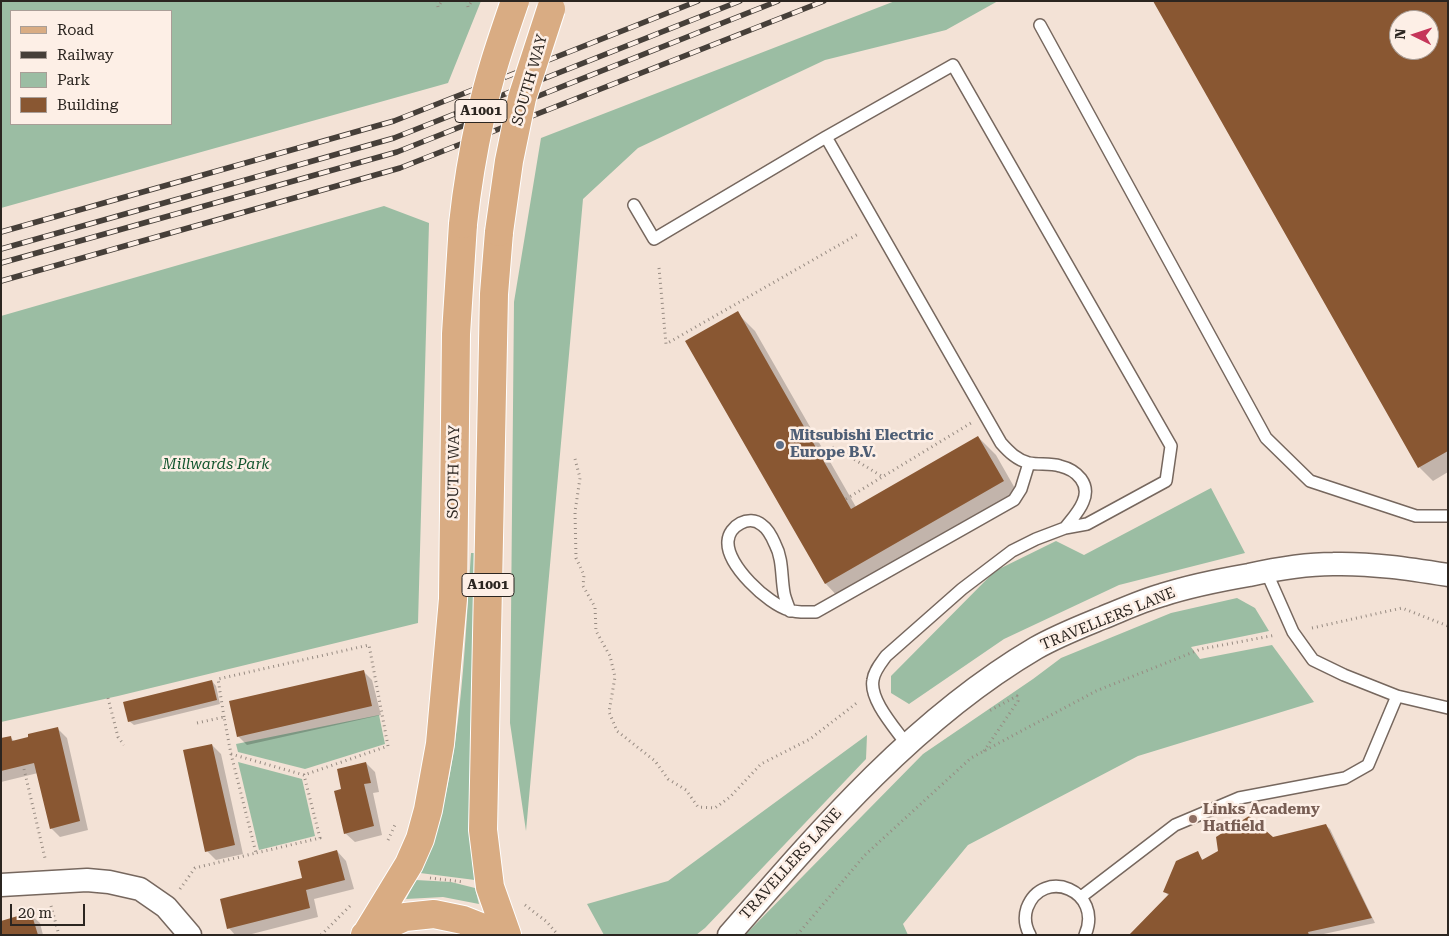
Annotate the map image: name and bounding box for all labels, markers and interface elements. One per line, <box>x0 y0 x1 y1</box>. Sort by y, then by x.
legend <box>10 10 172 125</box>
north arrow <box>1389 10 1439 60</box>
text: Road <box>57 21 94 39</box>
text: N <box>1392 28 1408 40</box>
street label: SOUTH WAY <box>508 32 552 128</box>
text: Railway <box>57 46 114 64</box>
text: Park <box>57 71 90 89</box>
text: Building <box>57 96 118 114</box>
road number: A1001 <box>455 100 507 122</box>
street label: SOUTH WAY <box>444 425 464 519</box>
place label: Mitsubishi Electric Europe B.V. <box>790 427 934 462</box>
marker: Mitsubishi Electric Europe B.V. <box>774 439 786 451</box>
park label: Millwards Park <box>163 456 269 474</box>
road number: A1001 <box>462 574 514 596</box>
street label: TRAVELLERS LANE <box>1038 584 1178 654</box>
place label: Links Academy Hatfield <box>1203 801 1320 836</box>
street label: TRAVELLERS LANE <box>736 805 846 923</box>
marker: Links Academy Hatfield <box>1187 813 1199 825</box>
scale bar <box>12 894 88 926</box>
text: 20 m <box>18 904 52 922</box>

